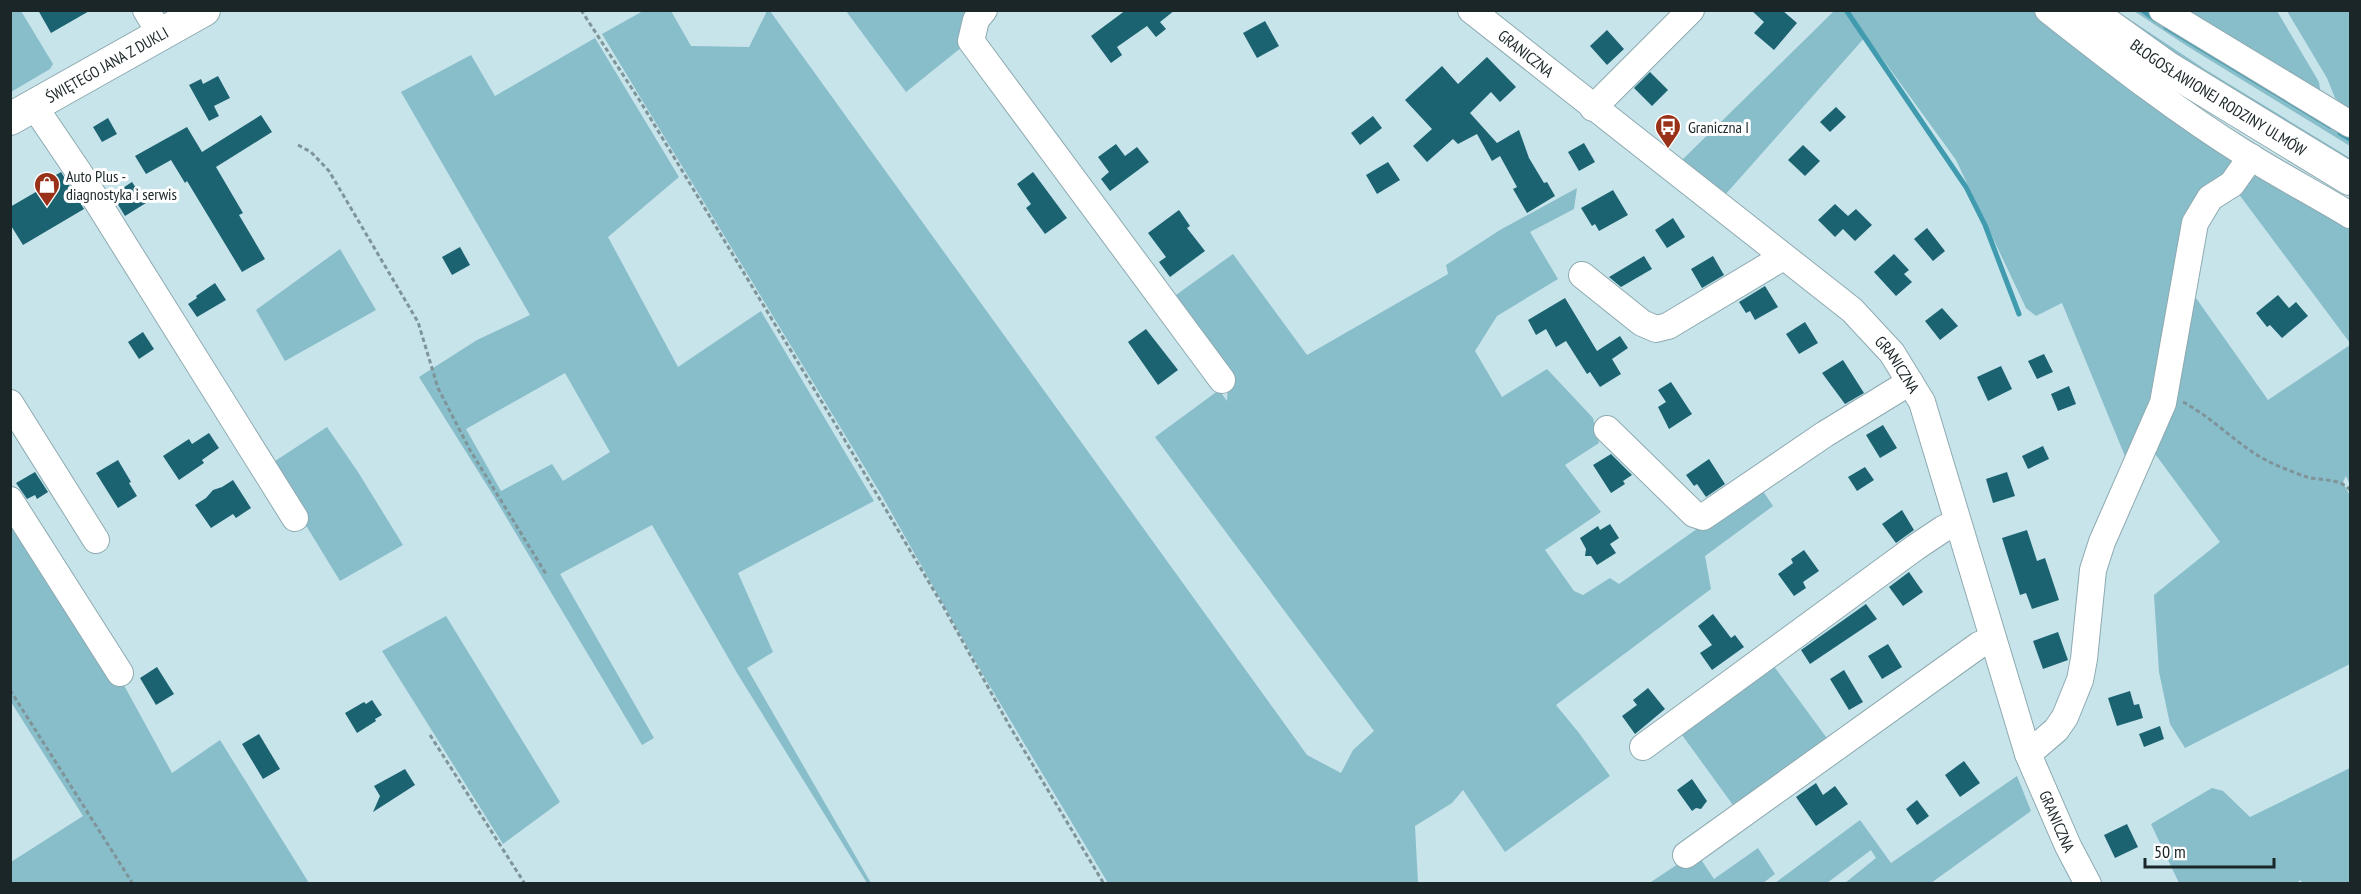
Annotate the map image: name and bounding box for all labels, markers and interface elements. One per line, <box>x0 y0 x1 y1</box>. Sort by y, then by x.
street label: ŚWIĘTEGO JANA Z DUKLI <box>42 22 172 107</box>
street label: GRANICZNA <box>1494 25 1558 82</box>
street label: BŁOGOSŁAWIONEJ RODZINY ULMÓW <box>2127 34 2310 160</box>
bus stop icon: Graniczna I <box>1653 112 1683 150</box>
place label: Graniczna I <box>1688 117 1749 137</box>
place label: Auto Plus - diagnostyka i serwis <box>66 166 177 204</box>
shop icon: Auto Plus - diagnostyka i serwis <box>32 170 62 208</box>
street label: GRANICZNA <box>1871 331 1924 397</box>
street label: GRANICZNA <box>2035 787 2080 856</box>
scale bar <box>2145 831 2274 869</box>
text: 50 m <box>2154 840 2186 863</box>

